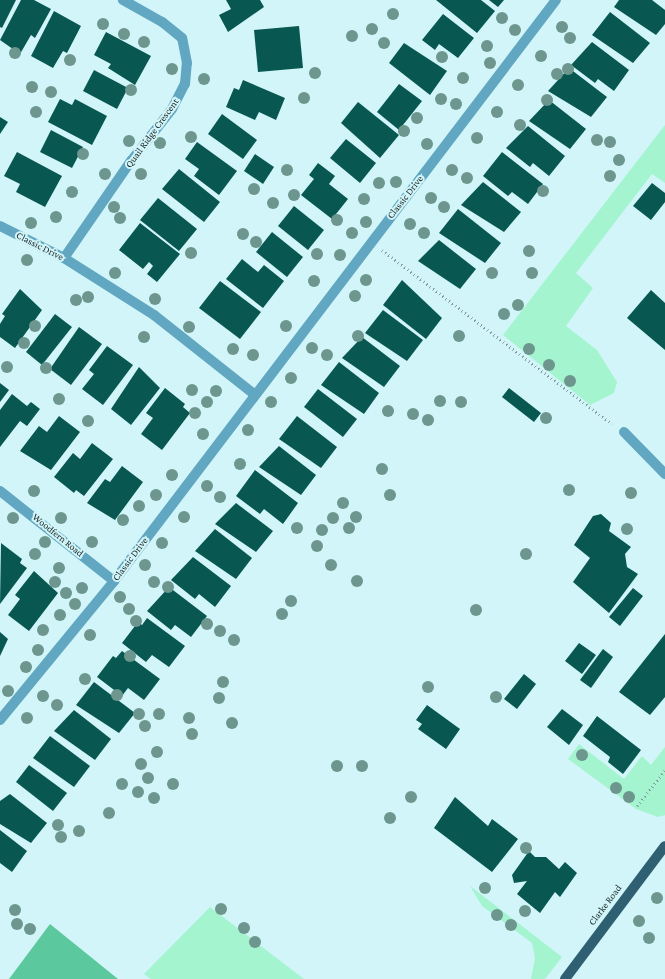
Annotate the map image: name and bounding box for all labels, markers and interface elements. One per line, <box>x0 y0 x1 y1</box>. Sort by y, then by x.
street label: Quail Ridge Crescent <box>123 96 181 170</box>
street label: Classic Drive <box>384 173 426 221</box>
street label: Classic Drive <box>14 229 66 263</box>
street label: Woodfern Road <box>30 511 86 559</box>
street label: Classic Drive <box>110 535 150 583</box>
street label: Clarke Road <box>586 882 624 928</box>

